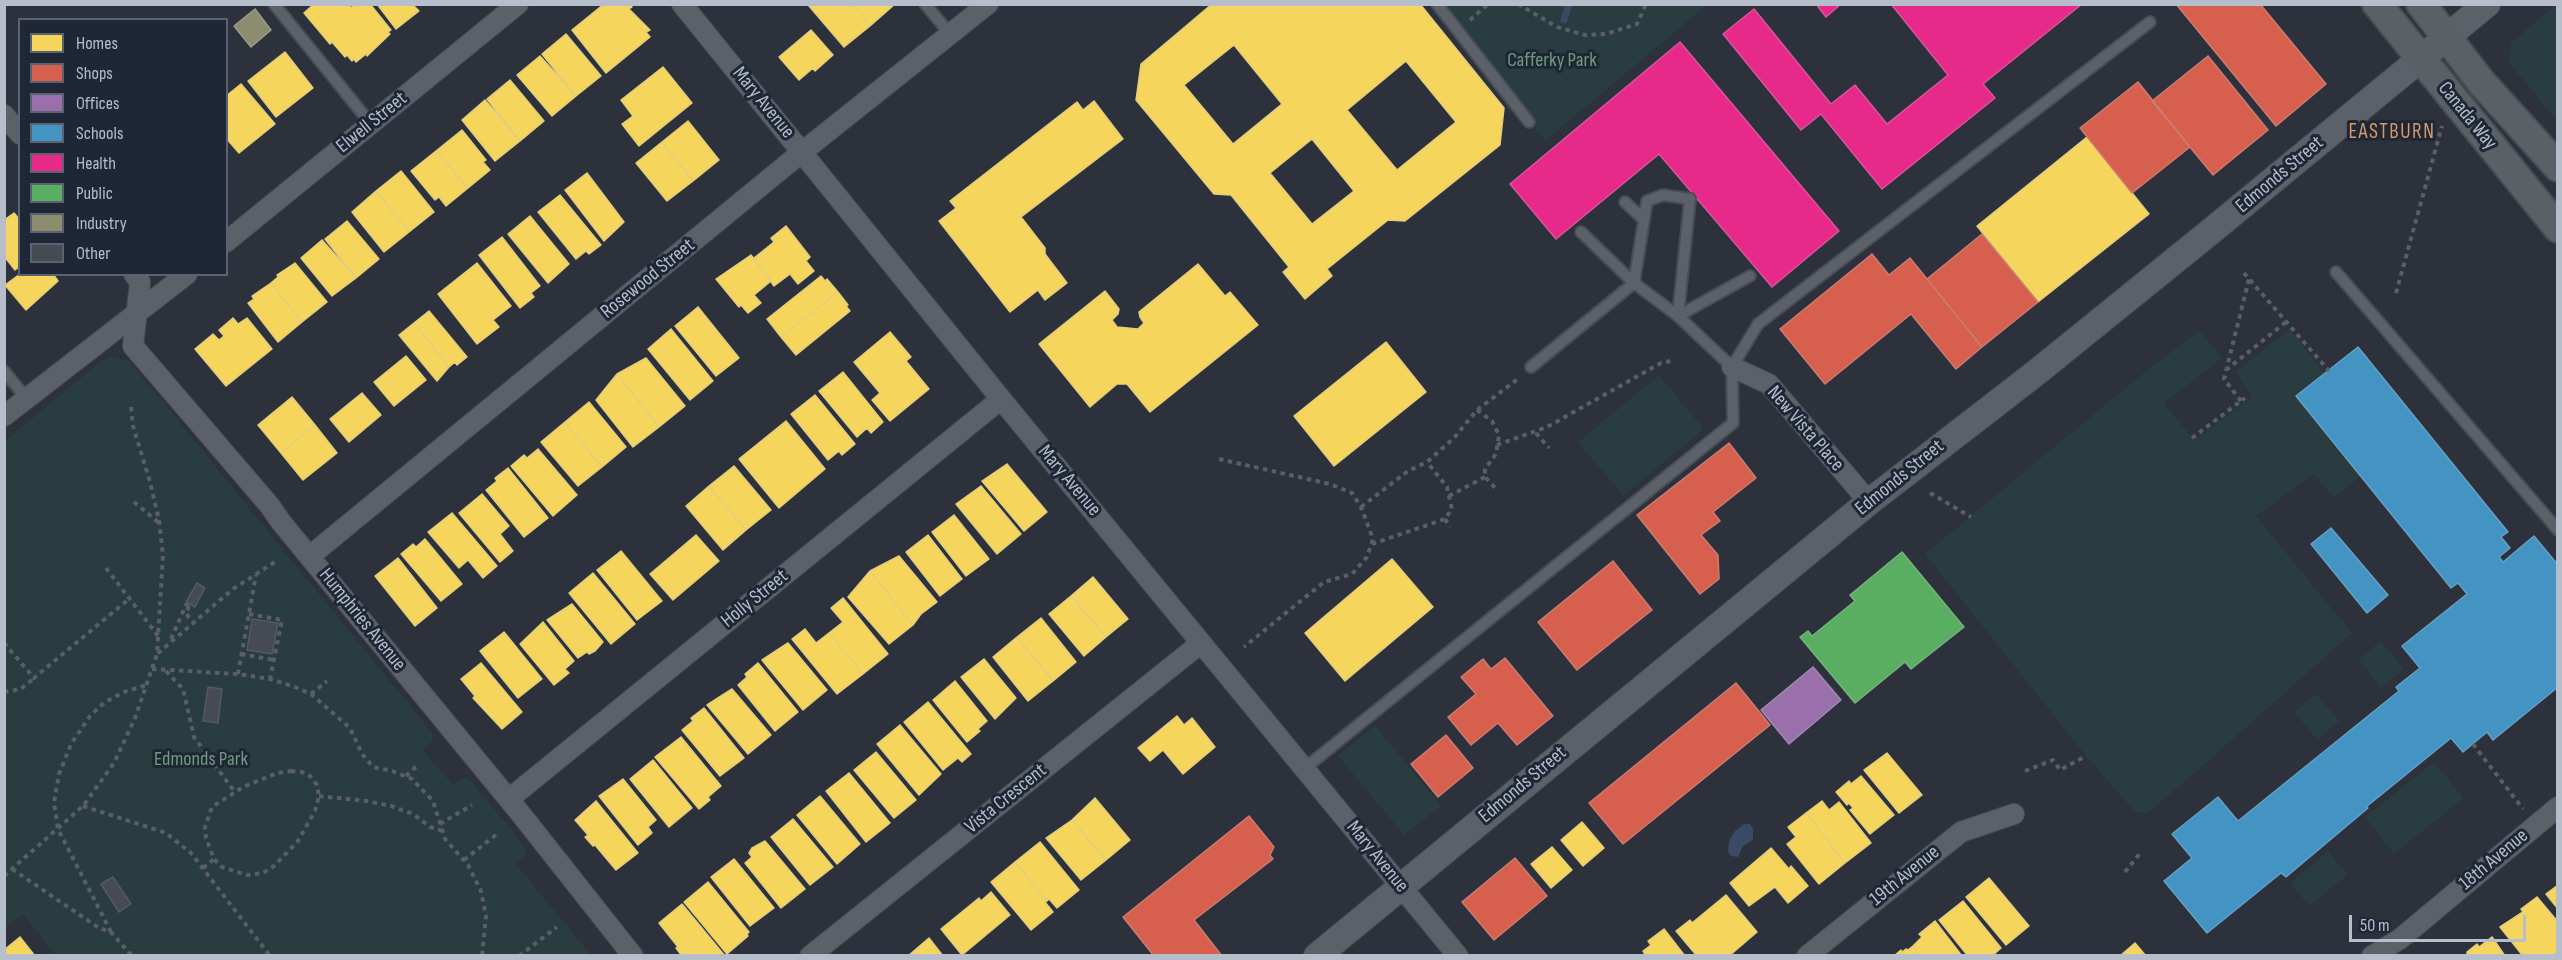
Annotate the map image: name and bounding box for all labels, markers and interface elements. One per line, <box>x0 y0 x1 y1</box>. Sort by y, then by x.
legend <box>18 18 228 276</box>
text: Homes <box>76 33 118 54</box>
park label: Cafferky Park <box>1507 49 1597 73</box>
street label: Mary Avenue <box>727 62 799 144</box>
text: Shops <box>76 63 113 84</box>
street label: Canada Way <box>2432 77 2502 155</box>
street label: Elwell Street <box>332 87 412 159</box>
text: Offices <box>76 93 119 114</box>
district label: EASTBURN <box>2349 120 2435 146</box>
text: Schools <box>76 123 123 144</box>
street label: Edmonds Street <box>2231 131 2329 219</box>
text: Health <box>76 153 116 174</box>
text: Public <box>76 183 113 204</box>
text: Industry <box>76 213 127 234</box>
street label: Rosewood Street <box>596 234 700 324</box>
text: Other <box>76 243 110 264</box>
street label: New Vista Place <box>1761 381 1849 477</box>
street label: Edmonds Street <box>1851 435 1949 521</box>
street label: Mary Avenue <box>1032 441 1106 521</box>
street label: Humphries Avenue <box>313 564 411 676</box>
street label: Holly Street <box>717 565 793 633</box>
street label: Edmonds Street <box>1474 741 1572 829</box>
park label: Edmonds Park <box>154 748 248 772</box>
street label: Vista Crescent <box>960 759 1052 839</box>
street label: Mary Avenue <box>1341 816 1413 898</box>
street label: 18th Avenue <box>2455 824 2533 896</box>
street label: 19th Avenue <box>1865 841 1945 911</box>
scale bar <box>2352 903 2529 941</box>
text: 50 m <box>2360 915 2390 936</box>

